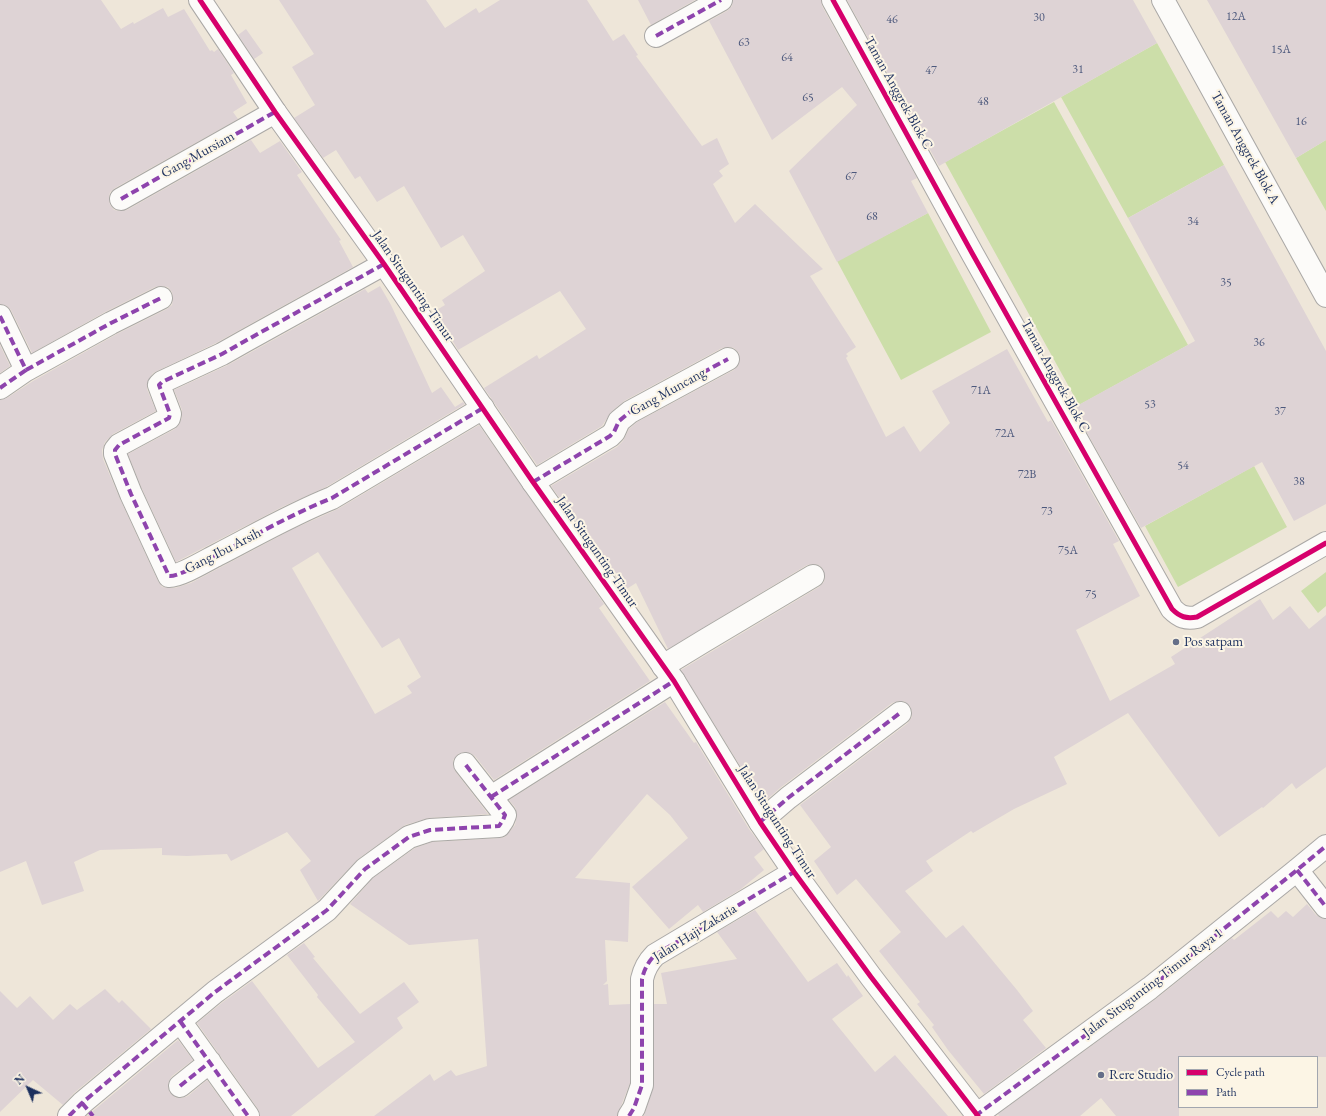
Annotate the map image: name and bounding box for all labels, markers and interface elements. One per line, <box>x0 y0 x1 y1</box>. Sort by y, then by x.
house number: 12A <box>1226 10 1246 24</box>
house number: 30 <box>1033 11 1045 25</box>
house number: 46 <box>886 13 898 27</box>
street label: Taman Anggrek Blok C <box>860 34 936 152</box>
house number: 63 <box>738 36 750 50</box>
house number: 15A <box>1271 43 1291 57</box>
house number: 64 <box>781 51 793 65</box>
house number: 31 <box>1072 63 1084 77</box>
house number: 47 <box>925 64 937 78</box>
street label: Taman Anggrek Blok A <box>1207 89 1283 207</box>
house number: 65 <box>802 91 814 105</box>
house number: 48 <box>977 95 989 109</box>
house number: 16 <box>1295 115 1307 129</box>
street label: Gang Mursiam <box>158 128 238 182</box>
house number: 67 <box>845 170 857 184</box>
house number: 68 <box>866 210 878 224</box>
house number: 34 <box>1187 215 1199 229</box>
street label: Jalan Situgunting Timur <box>368 227 458 345</box>
house number: 35 <box>1220 276 1232 290</box>
street label: Taman Anggrek Blok C <box>1017 317 1093 435</box>
house number: 36 <box>1253 336 1265 350</box>
street label: Gang Muncang <box>627 364 709 420</box>
house number: 71A <box>971 384 991 398</box>
house number: 53 <box>1144 398 1156 412</box>
house number: 37 <box>1274 405 1286 419</box>
house number: 72A <box>995 427 1015 441</box>
house number: 54 <box>1177 459 1189 473</box>
house number: 72B <box>1018 468 1036 482</box>
house number: 38 <box>1293 475 1305 489</box>
street label: Jalan Situgunting Timur <box>552 493 642 611</box>
house number: 73 <box>1041 505 1053 519</box>
street label: Gang Ibu Arsih <box>182 525 264 577</box>
house number: 75A <box>1058 544 1078 558</box>
house number: 75 <box>1085 588 1097 602</box>
place label: Pos satpam <box>1184 634 1243 650</box>
marker: Pos satpam <box>1171 637 1181 647</box>
street label: Jalan Situgunting Timur <box>734 762 820 882</box>
street label: Jalan Haji Zakaria <box>650 901 740 965</box>
street label: Jalan Situgunting Timur Raya 1 <box>1080 925 1226 1041</box>
legend <box>1178 1056 1318 1108</box>
text: Cycle path <box>1216 1064 1265 1080</box>
place label: Rere Studio <box>1109 1067 1173 1083</box>
north arrow <box>8 1068 48 1108</box>
marker: Rere Studio <box>1096 1070 1106 1080</box>
text: N <box>12 1071 28 1087</box>
text: Path <box>1216 1084 1237 1100</box>

